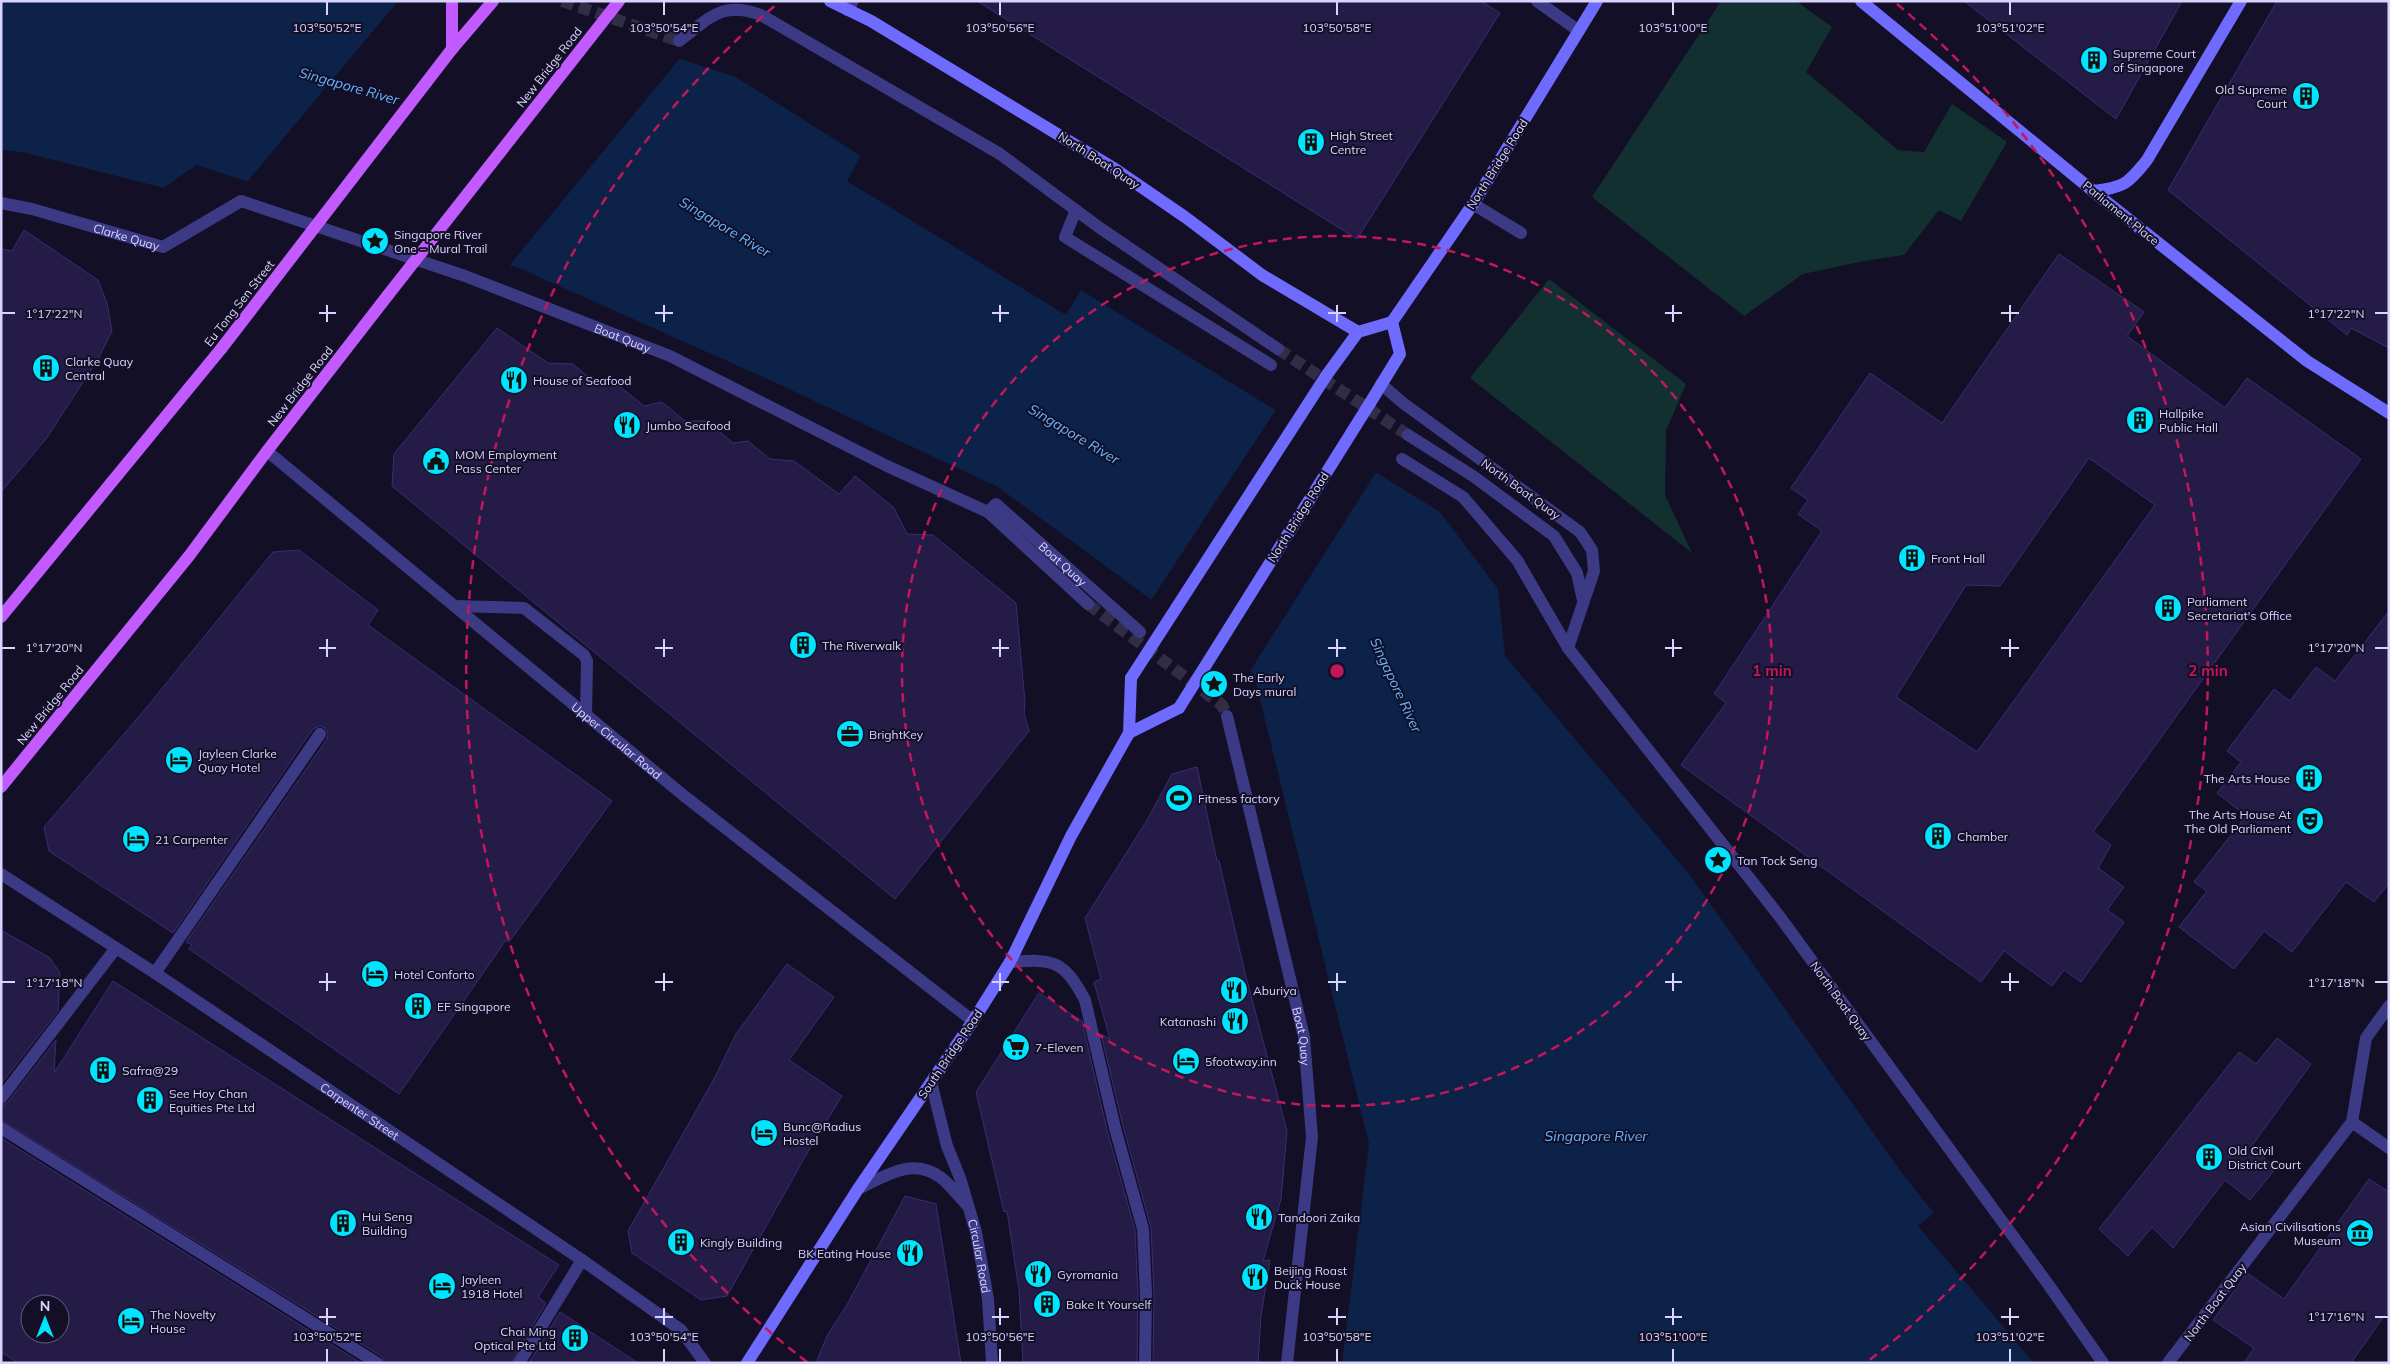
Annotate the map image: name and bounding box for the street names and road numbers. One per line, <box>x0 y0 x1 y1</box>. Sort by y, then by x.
street label: New Bridge Road <box>513 24 585 110</box>
street label: North Bridge Road <box>1463 116 1531 212</box>
street label: North Boat Quay <box>1055 128 1143 192</box>
street label: Parliament Place <box>2080 178 2162 248</box>
street label: Clarke Quay <box>92 220 162 253</box>
street label: Eu Tong Sen Street <box>201 257 277 349</box>
street label: Boat Quay <box>592 320 654 356</box>
street label: New Bridge Road <box>264 343 336 429</box>
street label: North Boat Quay <box>1479 455 1564 523</box>
street label: North Bridge Road <box>1264 469 1332 565</box>
street label: Boat Quay <box>1036 538 1091 589</box>
street label: New Bridge Road <box>13 662 87 748</box>
street label: Upper Circular Road <box>569 699 665 782</box>
street label: North Boat Quay <box>1807 959 1875 1044</box>
street label: Boat Quay <box>1290 1005 1314 1067</box>
street label: South Bridge Road <box>915 1006 985 1102</box>
street label: Carpenter Street <box>318 1079 402 1143</box>
street label: Circular Road <box>965 1217 994 1294</box>
street label: North Boat Quay <box>2181 1259 2250 1344</box>

